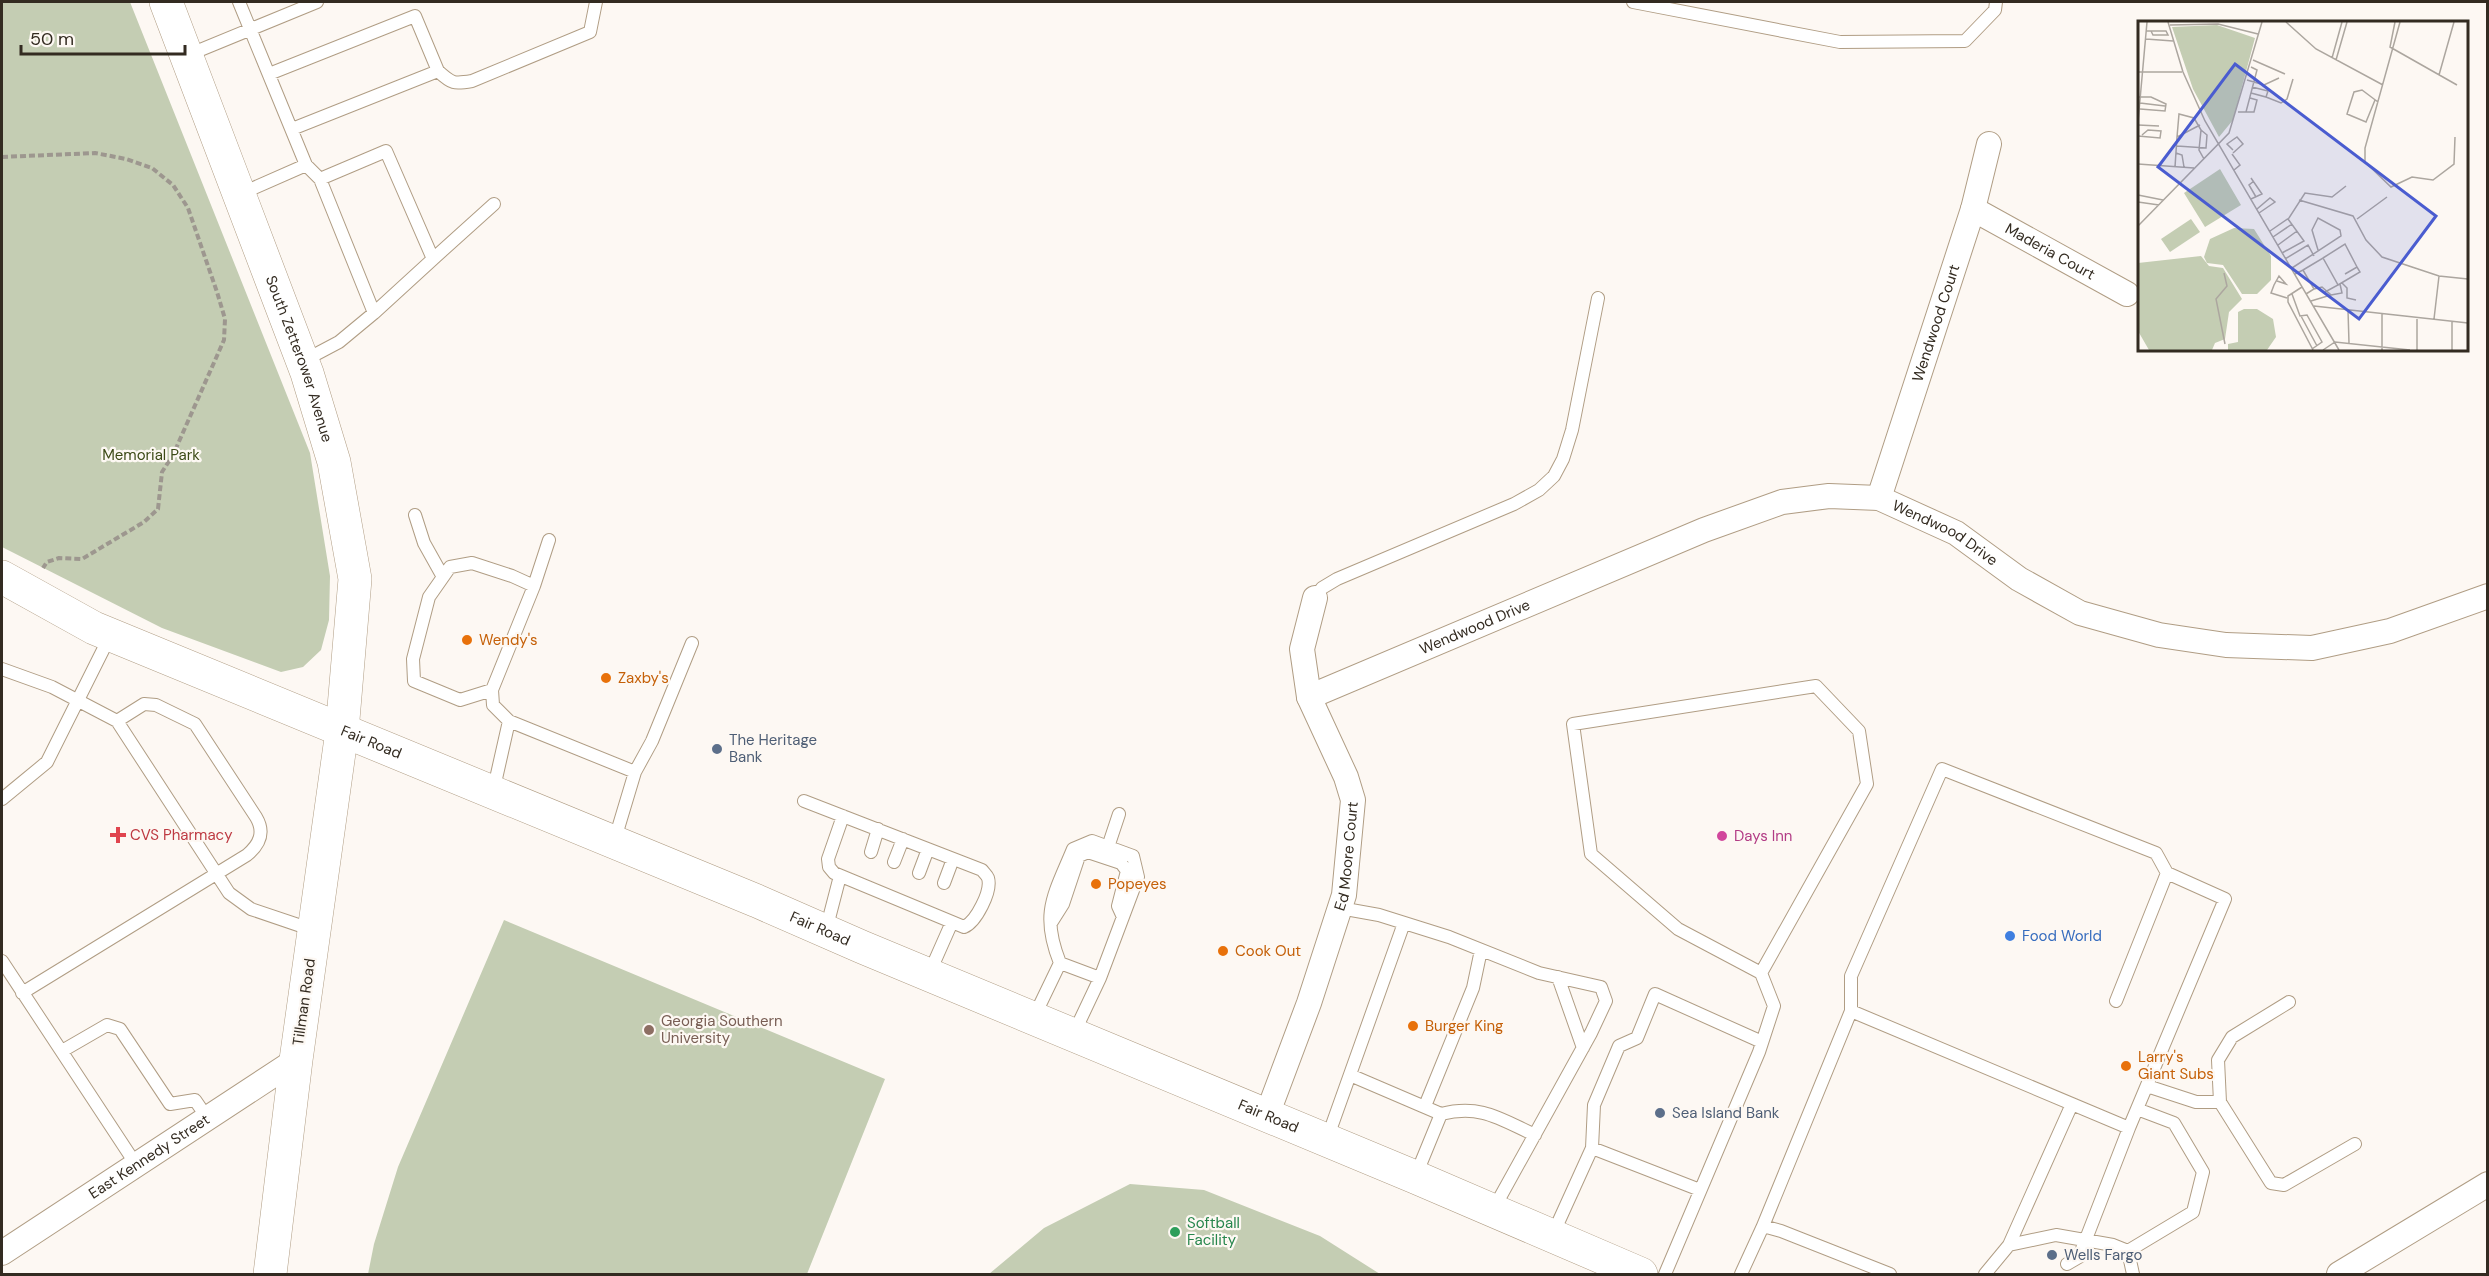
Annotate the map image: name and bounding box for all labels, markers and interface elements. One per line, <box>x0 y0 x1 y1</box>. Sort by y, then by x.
scale bar <box>21 18 184 56</box>
inset map <box>2138 21 2468 351</box>
text: 50 m <box>30 27 74 51</box>
street label: Maderia Court <box>2002 219 2099 284</box>
street label: Wendwood Court <box>1907 262 1964 384</box>
street label: South Zetterower Avenue <box>261 273 337 445</box>
park label: Memorial Park <box>102 445 200 465</box>
street label: Wendwood Drive <box>1889 495 2002 570</box>
street label: Wendwood Drive <box>1416 595 1533 659</box>
place label: Wendy's <box>479 630 538 650</box>
marker: Wendy's <box>460 633 474 647</box>
place label: Zaxby's <box>618 668 669 688</box>
marker: Zaxby's <box>599 671 613 685</box>
street label: Fair Road <box>338 721 405 764</box>
place label: The Heritage Bank <box>729 730 817 767</box>
marker: The Heritage Bank <box>710 742 724 756</box>
street label: Ed Moore Court <box>1330 801 1363 913</box>
place label: CVS Pharmacy <box>130 825 233 845</box>
place label: Days Inn <box>1734 826 1792 846</box>
marker: CVS Pharmacy <box>111 828 125 842</box>
marker: Days Inn <box>1715 829 1729 843</box>
place label: Popeyes <box>1108 874 1166 894</box>
marker: Popeyes <box>1089 877 1103 891</box>
street label: Fair Road <box>787 907 853 951</box>
place label: Food World <box>2022 926 2102 946</box>
marker: Food World <box>2003 929 2017 943</box>
place label: Cook Out <box>1235 941 1301 961</box>
marker: Cook Out <box>1216 944 1230 958</box>
street label: Tillman Road <box>288 957 320 1047</box>
place label: Georgia Southern University <box>661 1011 783 1048</box>
place label: Burger King <box>1425 1016 1503 1036</box>
marker: Burger King <box>1406 1019 1420 1033</box>
marker: Georgia Southern University <box>642 1023 656 1037</box>
place label: Larry's Giant Subs <box>2138 1047 2214 1084</box>
marker: Larry's Giant Subs <box>2119 1059 2133 1073</box>
street label: Fair Road <box>1235 1095 1302 1138</box>
place label: Sea Island Bank <box>1672 1103 1780 1123</box>
marker: Sea Island Bank <box>1653 1106 1667 1120</box>
street label: East Kennedy Street <box>85 1109 213 1203</box>
place label: Softball Facility <box>1187 1213 1240 1250</box>
marker: Softball Facility <box>1168 1225 1182 1239</box>
place label: Wells Fargo <box>2064 1245 2143 1265</box>
marker: Wells Fargo <box>2045 1248 2059 1262</box>

